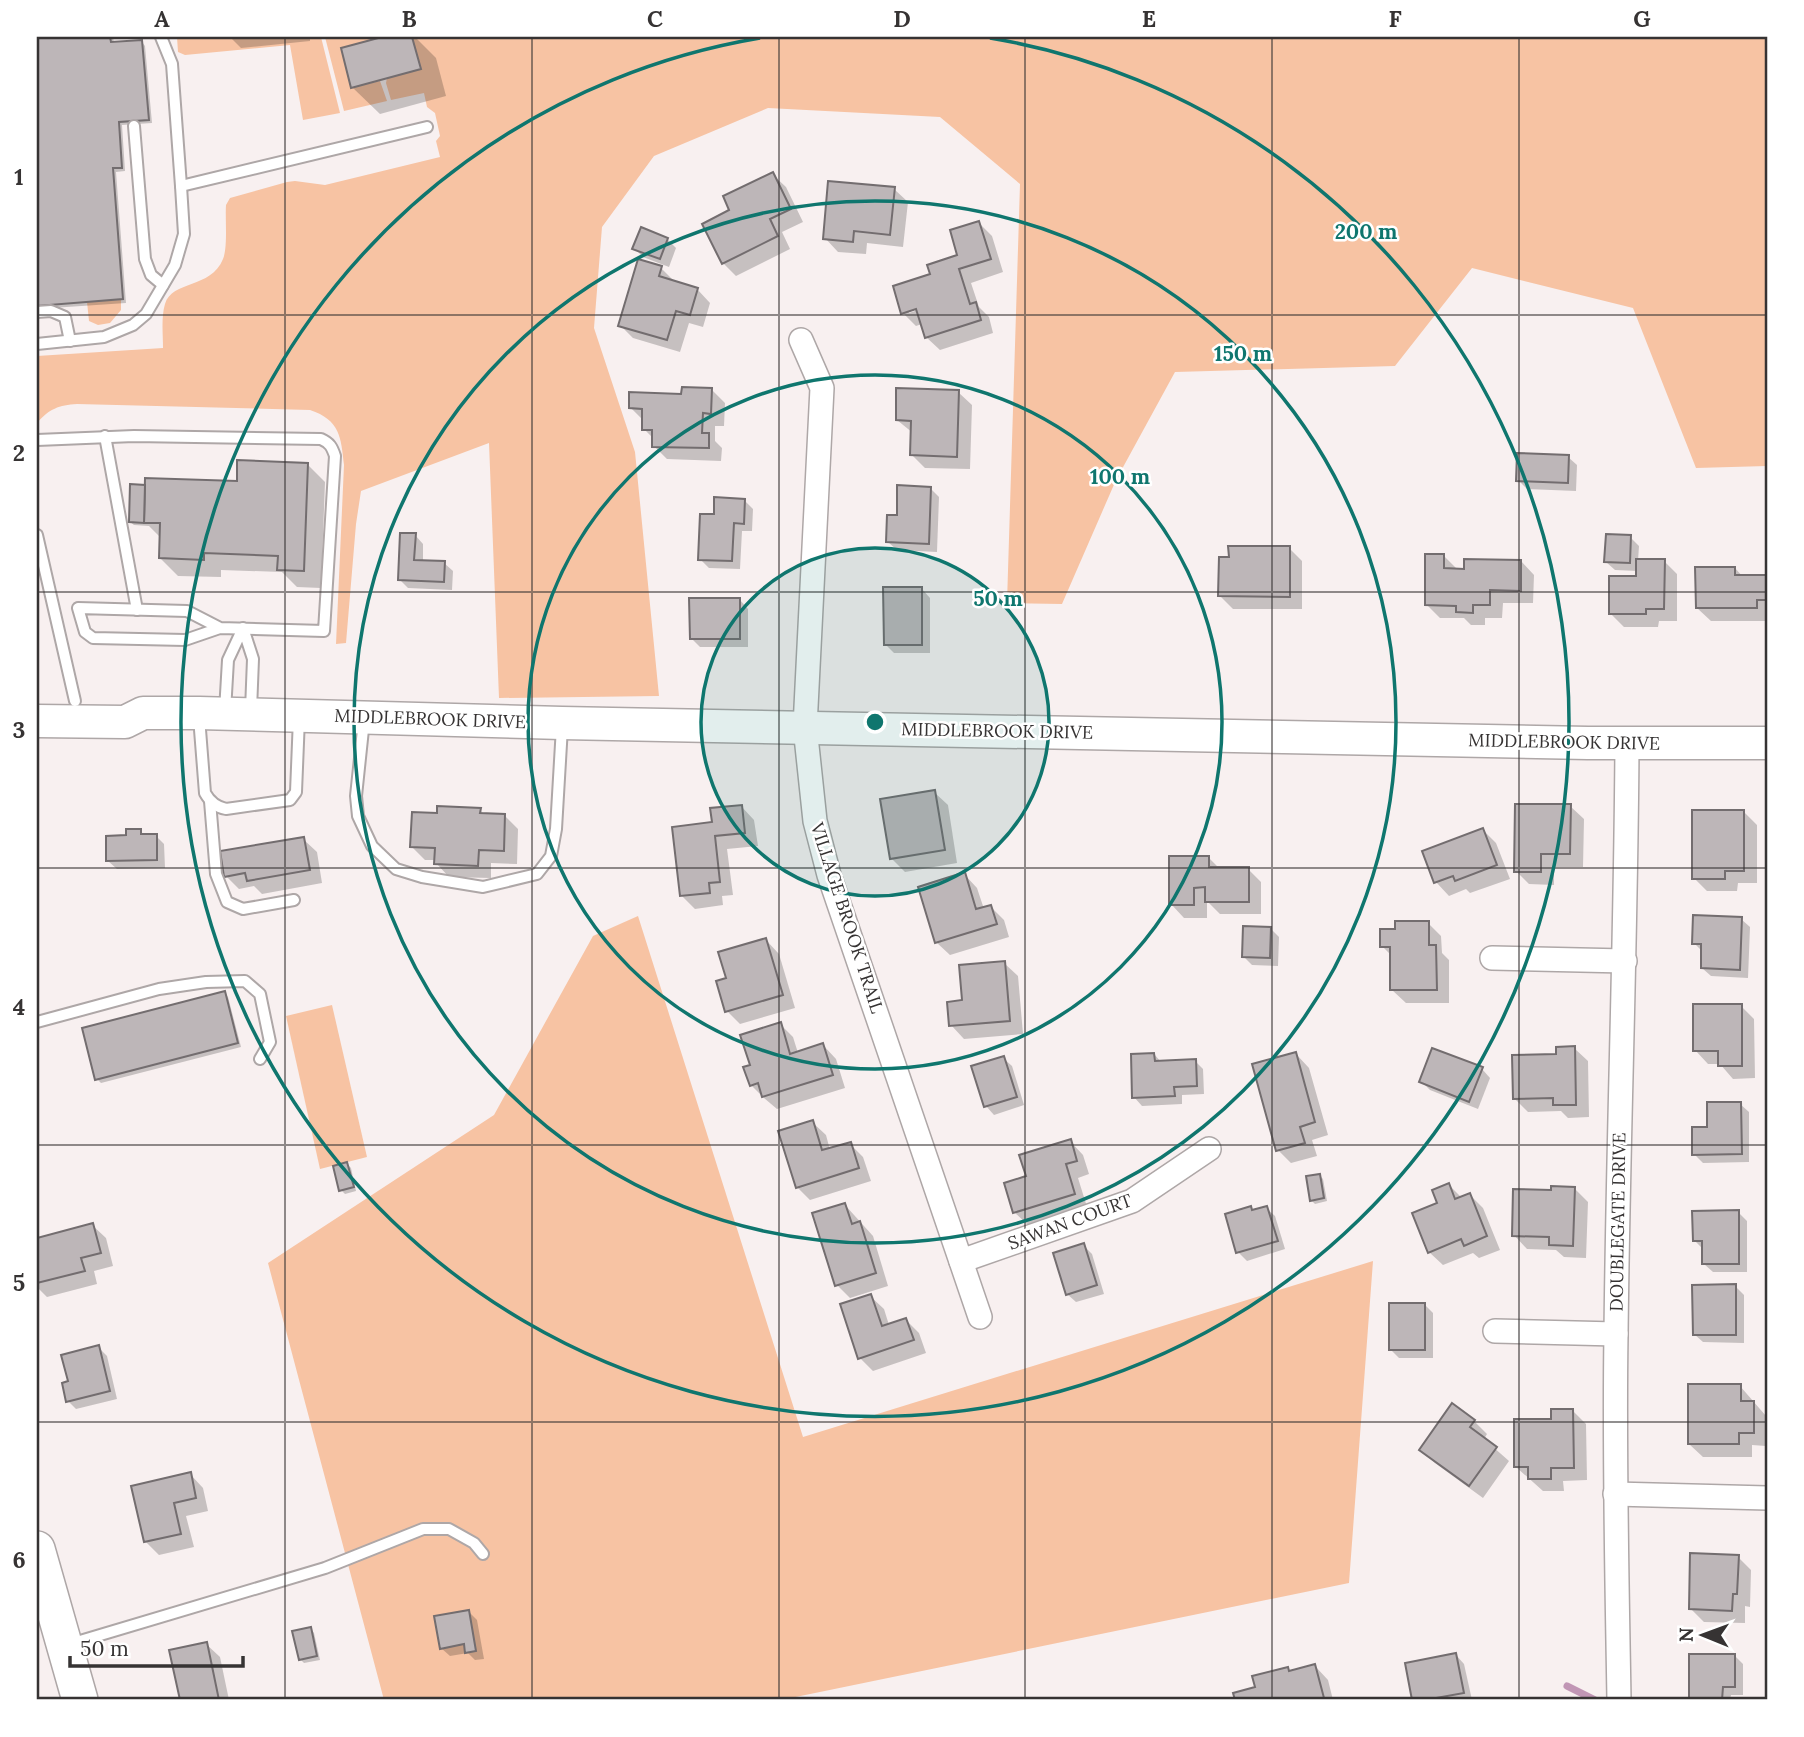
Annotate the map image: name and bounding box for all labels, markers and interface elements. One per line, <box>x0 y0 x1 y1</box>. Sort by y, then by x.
text: A <box>154 4 170 33</box>
text: B <box>401 4 417 33</box>
text: C <box>647 4 663 33</box>
text: D <box>893 4 911 33</box>
text: E <box>1142 4 1156 33</box>
text: F <box>1388 4 1402 33</box>
text: G <box>1633 4 1651 33</box>
text: 1 <box>14 162 24 191</box>
text: 200 m <box>1335 218 1397 245</box>
text: 150 m <box>1214 340 1272 367</box>
text: 2 <box>13 438 25 467</box>
text: 100 m <box>1090 463 1150 490</box>
text: 50 m <box>973 585 1023 612</box>
street label: MIDDLEBROOK DRIVE <box>334 704 526 733</box>
centre of rings <box>863 710 887 734</box>
text: 3 <box>13 715 25 744</box>
street label: MIDDLEBROOK DRIVE <box>901 717 1093 744</box>
street label: MIDDLEBROOK DRIVE <box>1468 728 1660 755</box>
street label: VILLAGE BROOK TRAIL <box>805 819 889 1017</box>
text: 4 <box>13 992 25 1021</box>
street label: DOUBLEGATE DRIVE <box>1604 1132 1631 1312</box>
street label: SAWAN COURT <box>1005 1188 1136 1255</box>
text: 5 <box>13 1268 25 1297</box>
text: 6 <box>12 1545 26 1574</box>
north arrow <box>1668 1600 1738 1670</box>
scale bar <box>70 1625 243 1669</box>
text: N <box>1674 1627 1698 1642</box>
text: 50 m <box>80 1635 129 1662</box>

